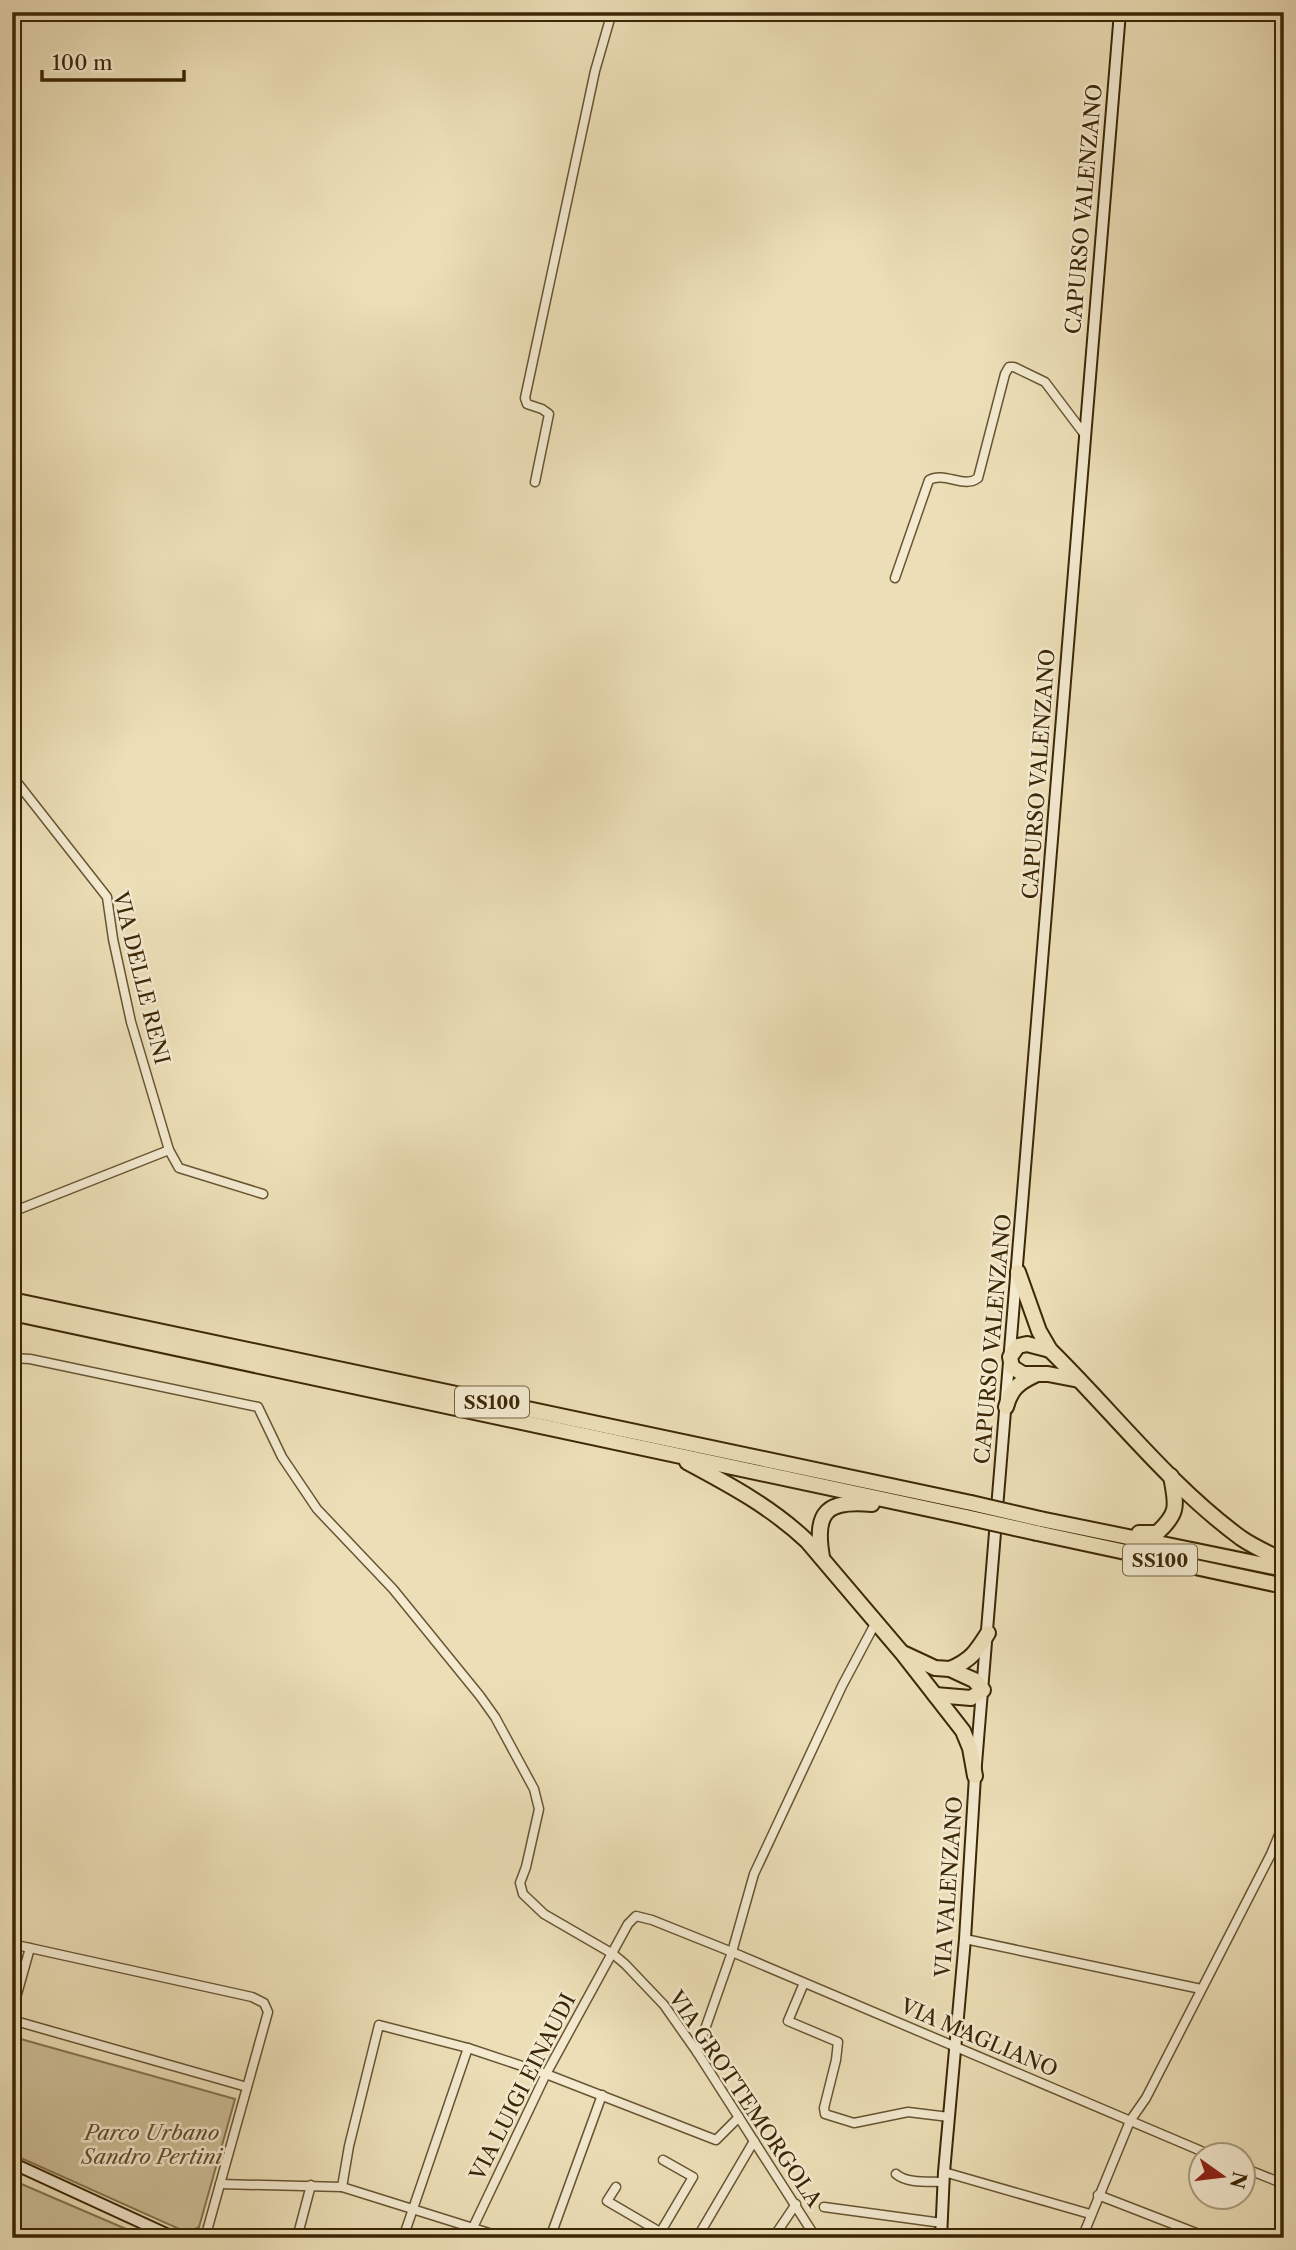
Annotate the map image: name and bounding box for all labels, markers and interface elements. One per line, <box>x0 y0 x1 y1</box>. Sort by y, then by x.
scale bar <box>42 38 184 82</box>
text: 100 m <box>52 50 113 75</box>
street label: CAPURSO VALENZANO <box>1060 83 1107 335</box>
street label: CAPURSO VALENZANO <box>1017 648 1060 900</box>
street label: VIA DELLE RENI <box>108 888 175 1067</box>
street label: CAPURSO VALENZANO <box>969 1213 1016 1465</box>
road number: SS100 <box>455 1386 529 1418</box>
road number: SS100 <box>1123 1544 1197 1576</box>
street label: VIA VALENZANO <box>930 1795 967 1979</box>
street label: VIA GROTTEMORGOLA <box>663 1985 828 2212</box>
street label: VIA LUIGI EINAUDI <box>464 1989 581 2185</box>
street label: VIA MAGLIANO <box>896 1993 1062 2082</box>
park label: Parco Urbano Sandro Pertini <box>80 2120 224 2169</box>
north arrow <box>1188 2142 1258 2212</box>
text: N <box>1225 2169 1251 2191</box>

